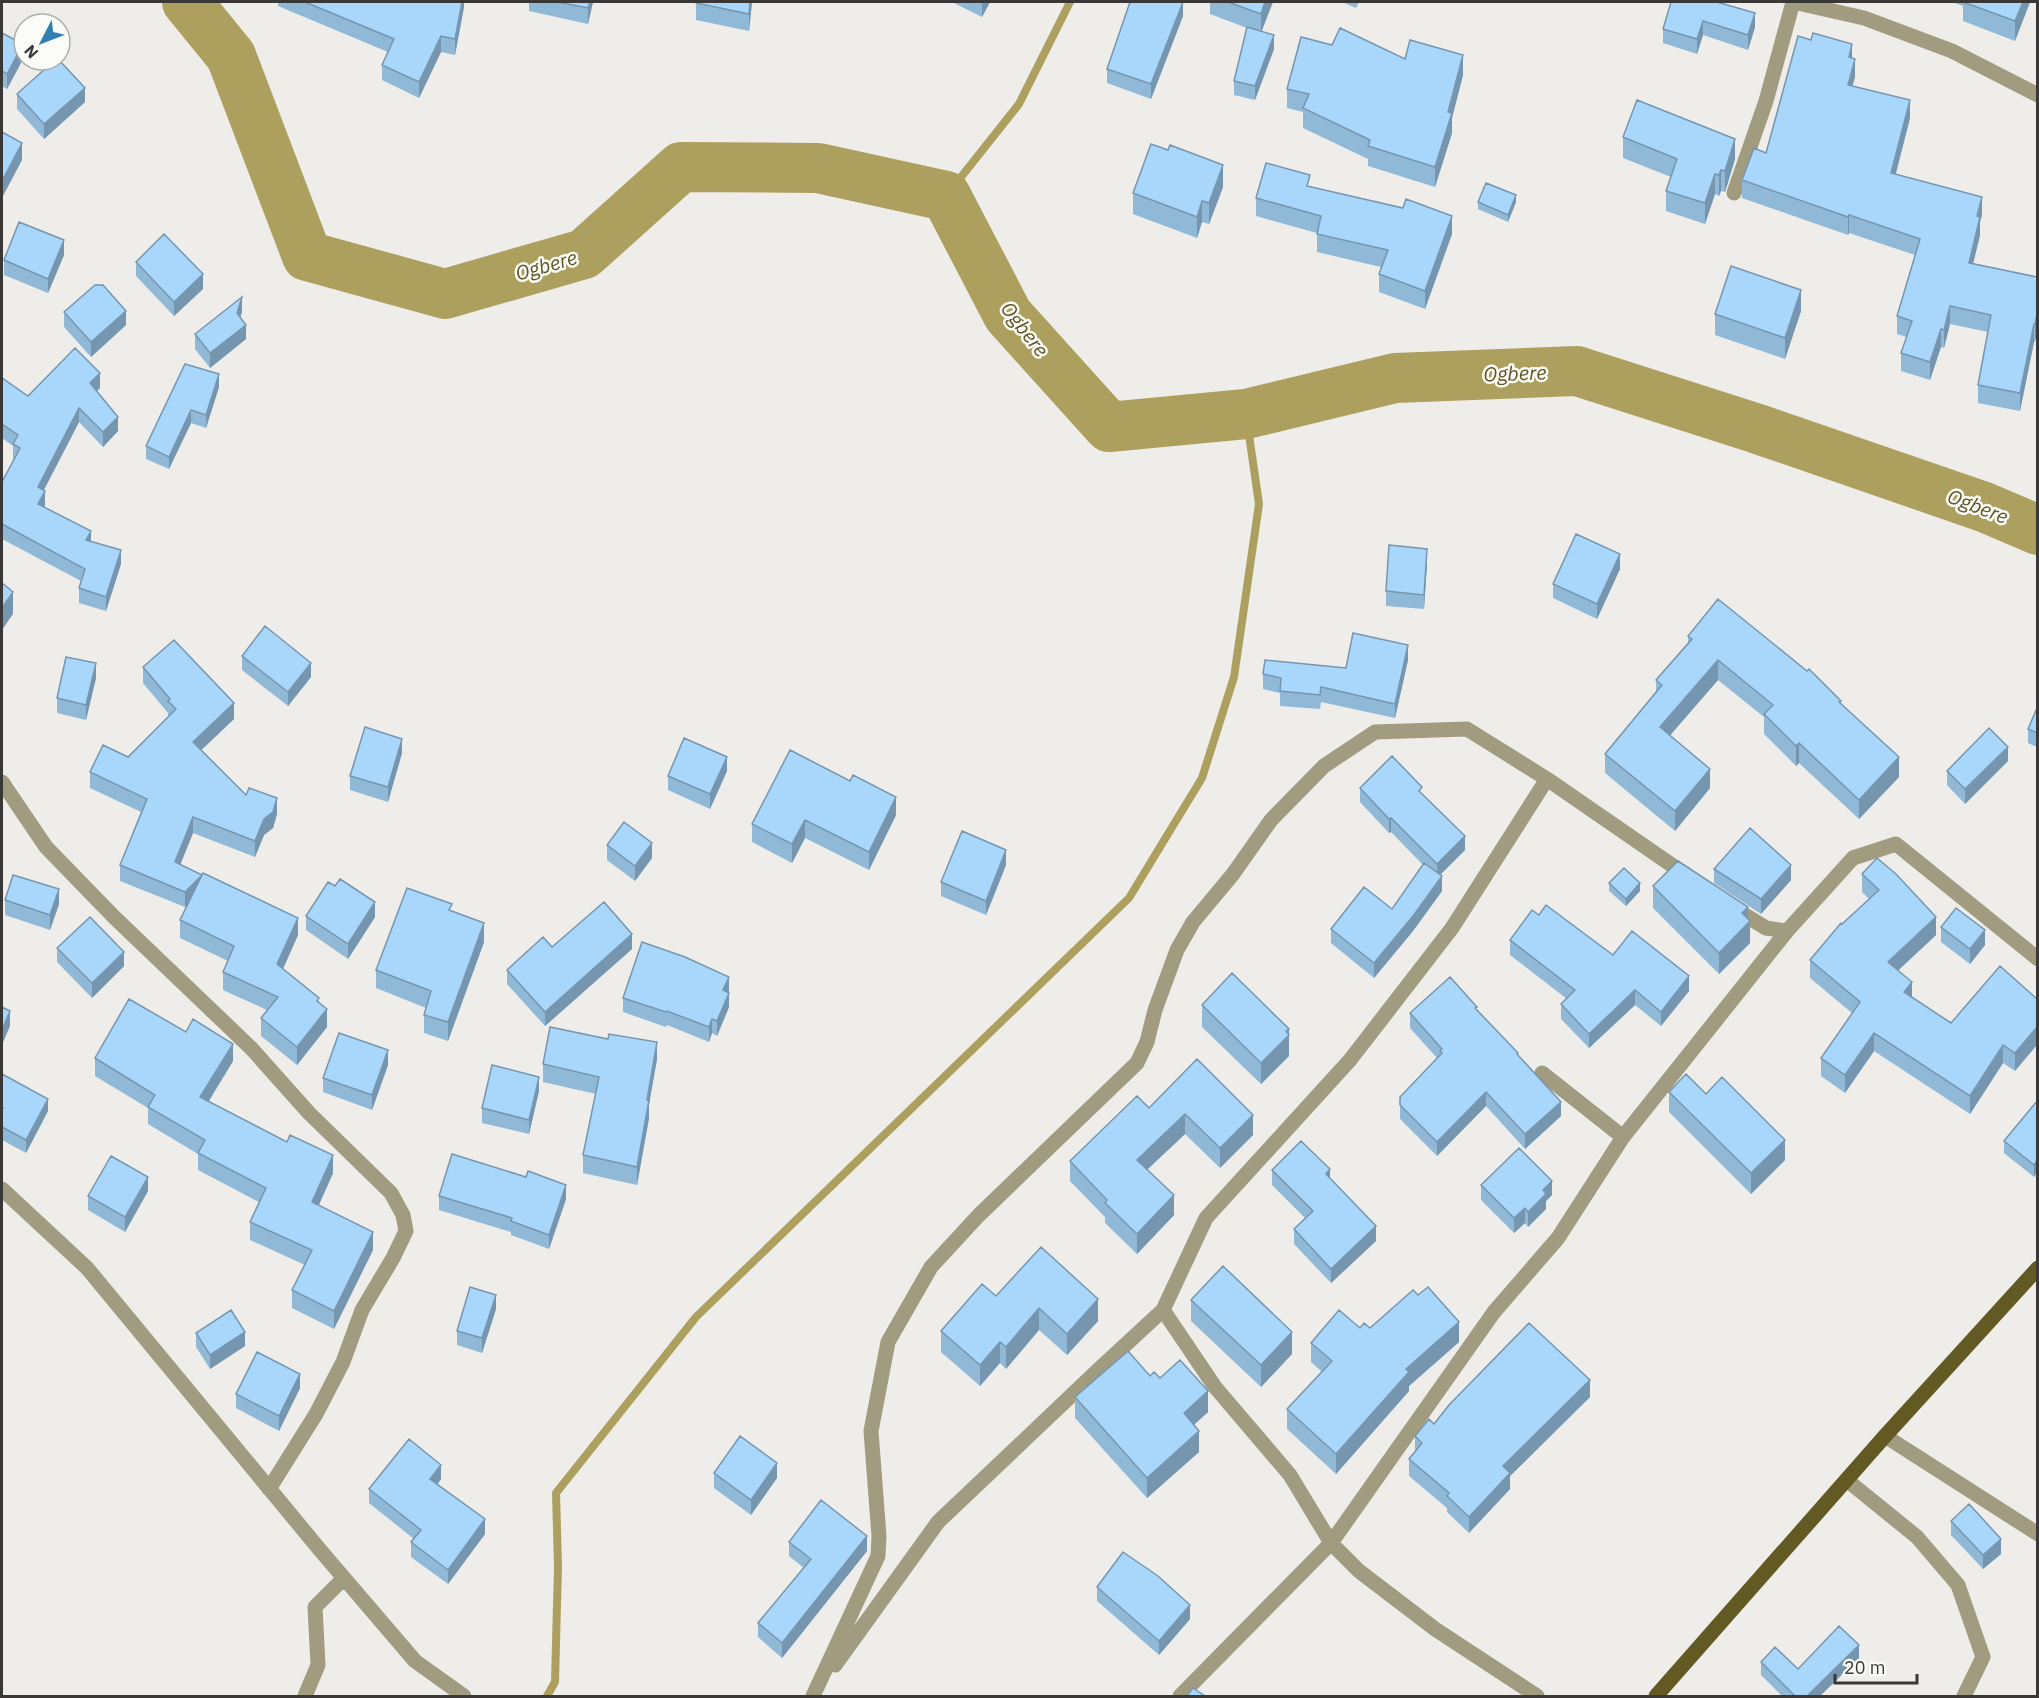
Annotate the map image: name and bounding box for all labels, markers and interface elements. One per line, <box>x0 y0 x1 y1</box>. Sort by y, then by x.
north arrow <box>12 12 72 72</box>
text: N <box>20 41 42 63</box>
water label: Ogbere <box>512 243 580 287</box>
water label: Ogbere <box>995 296 1055 362</box>
water label: Ogbere <box>1483 358 1547 388</box>
water label: Ogbere <box>1944 482 2012 530</box>
scale bar <box>1835 1647 1918 1685</box>
text: 20 m <box>1844 1656 1886 1679</box>

